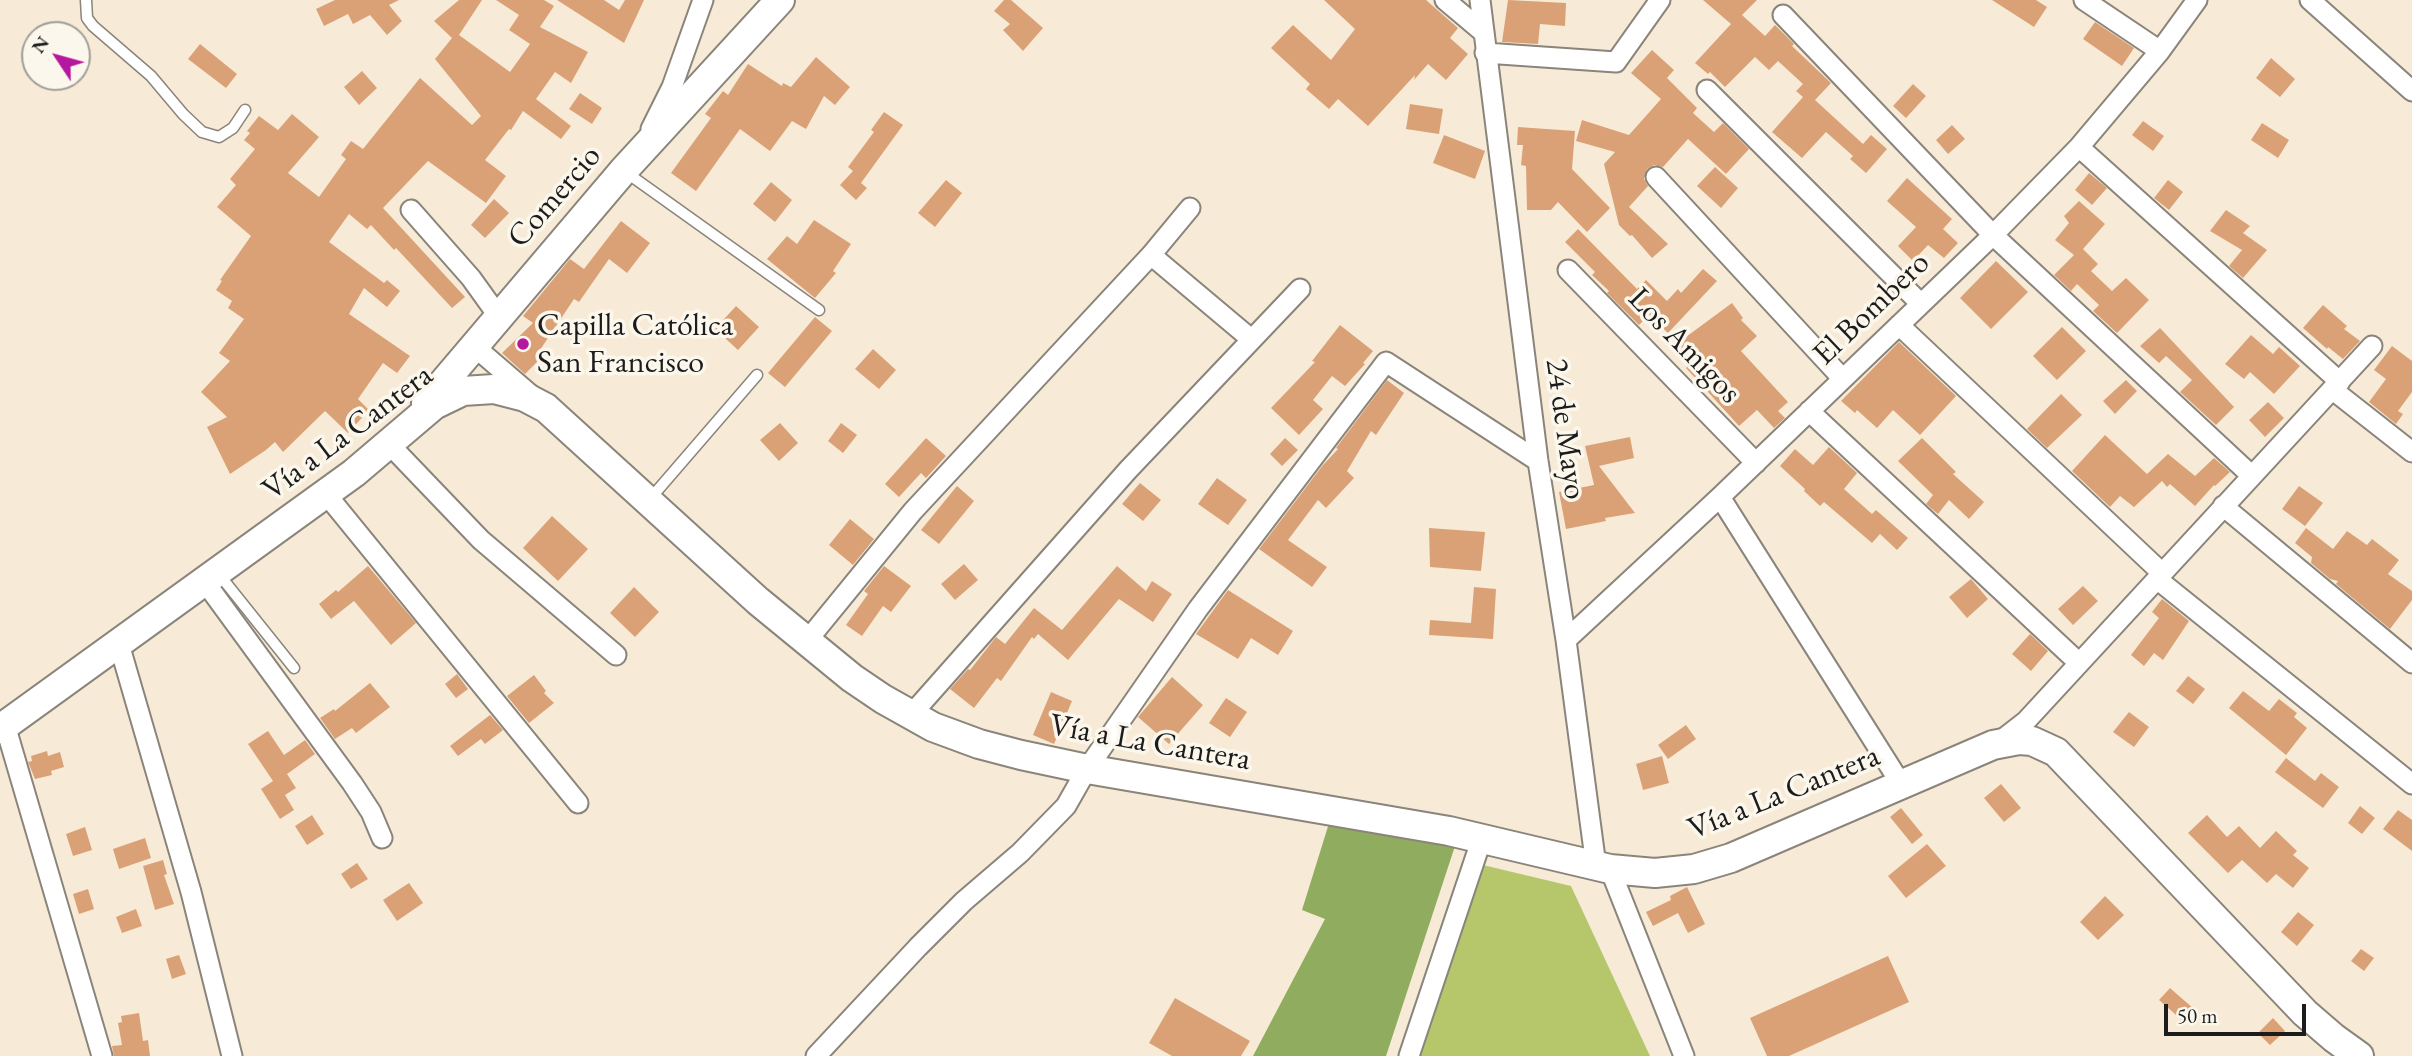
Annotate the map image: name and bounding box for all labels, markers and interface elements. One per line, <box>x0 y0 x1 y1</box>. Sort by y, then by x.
north arrow <box>21 21 91 91</box>
text: N <box>26 31 55 58</box>
street label: Comercio <box>500 138 610 256</box>
street label: El Bombero <box>1806 244 1938 374</box>
street label: Los Amigos <box>1619 280 1749 412</box>
place label: Capilla Católica San Francisco <box>537 307 733 382</box>
marker: Capilla Católica San Francisco <box>515 336 531 352</box>
street label: 24 de Mayo <box>1536 356 1594 502</box>
street label: Vía a La Cantera <box>255 357 441 509</box>
street label: Vía a La Cantera <box>1047 706 1253 780</box>
street label: Vía a La Cantera <box>1683 737 1885 849</box>
scale bar <box>2167 990 2309 1034</box>
text: 50 m <box>2177 1002 2218 1029</box>

